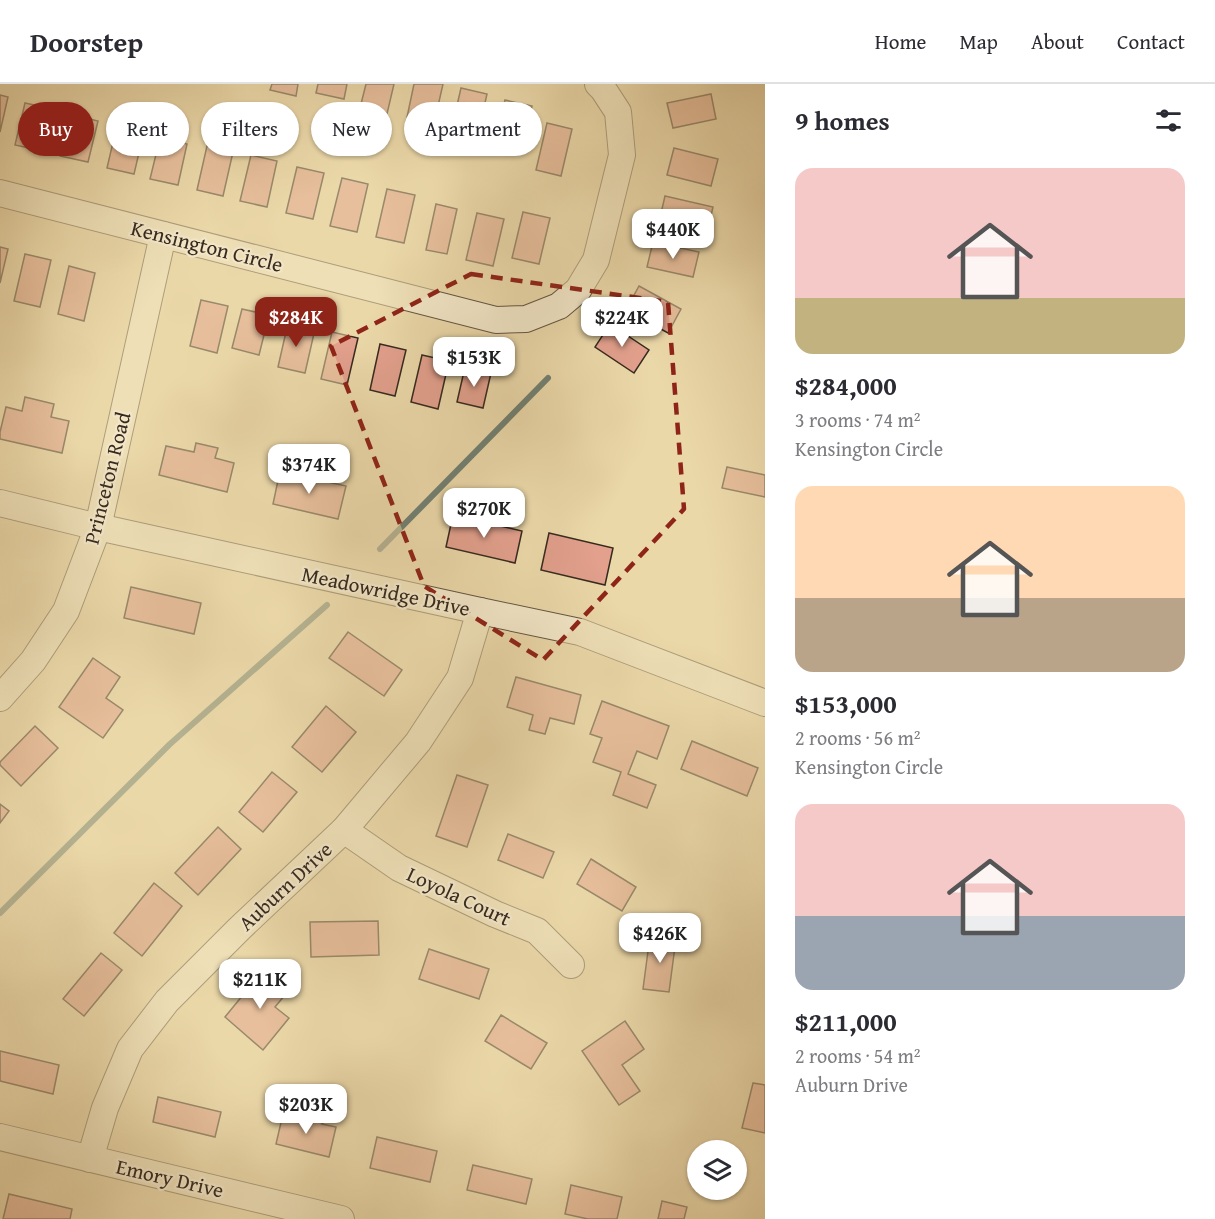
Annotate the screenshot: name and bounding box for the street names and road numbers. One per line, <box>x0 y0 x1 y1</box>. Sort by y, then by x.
street label: Kensington Circle <box>128 212 286 280</box>
street label: Princeton Road <box>76 408 139 547</box>
street label: Meadowridge Drive <box>299 558 473 624</box>
street label: Auburn Drive <box>231 834 339 938</box>
street label: Loyola Court <box>402 858 517 934</box>
street label: Emory Drive <box>113 1151 227 1205</box>

